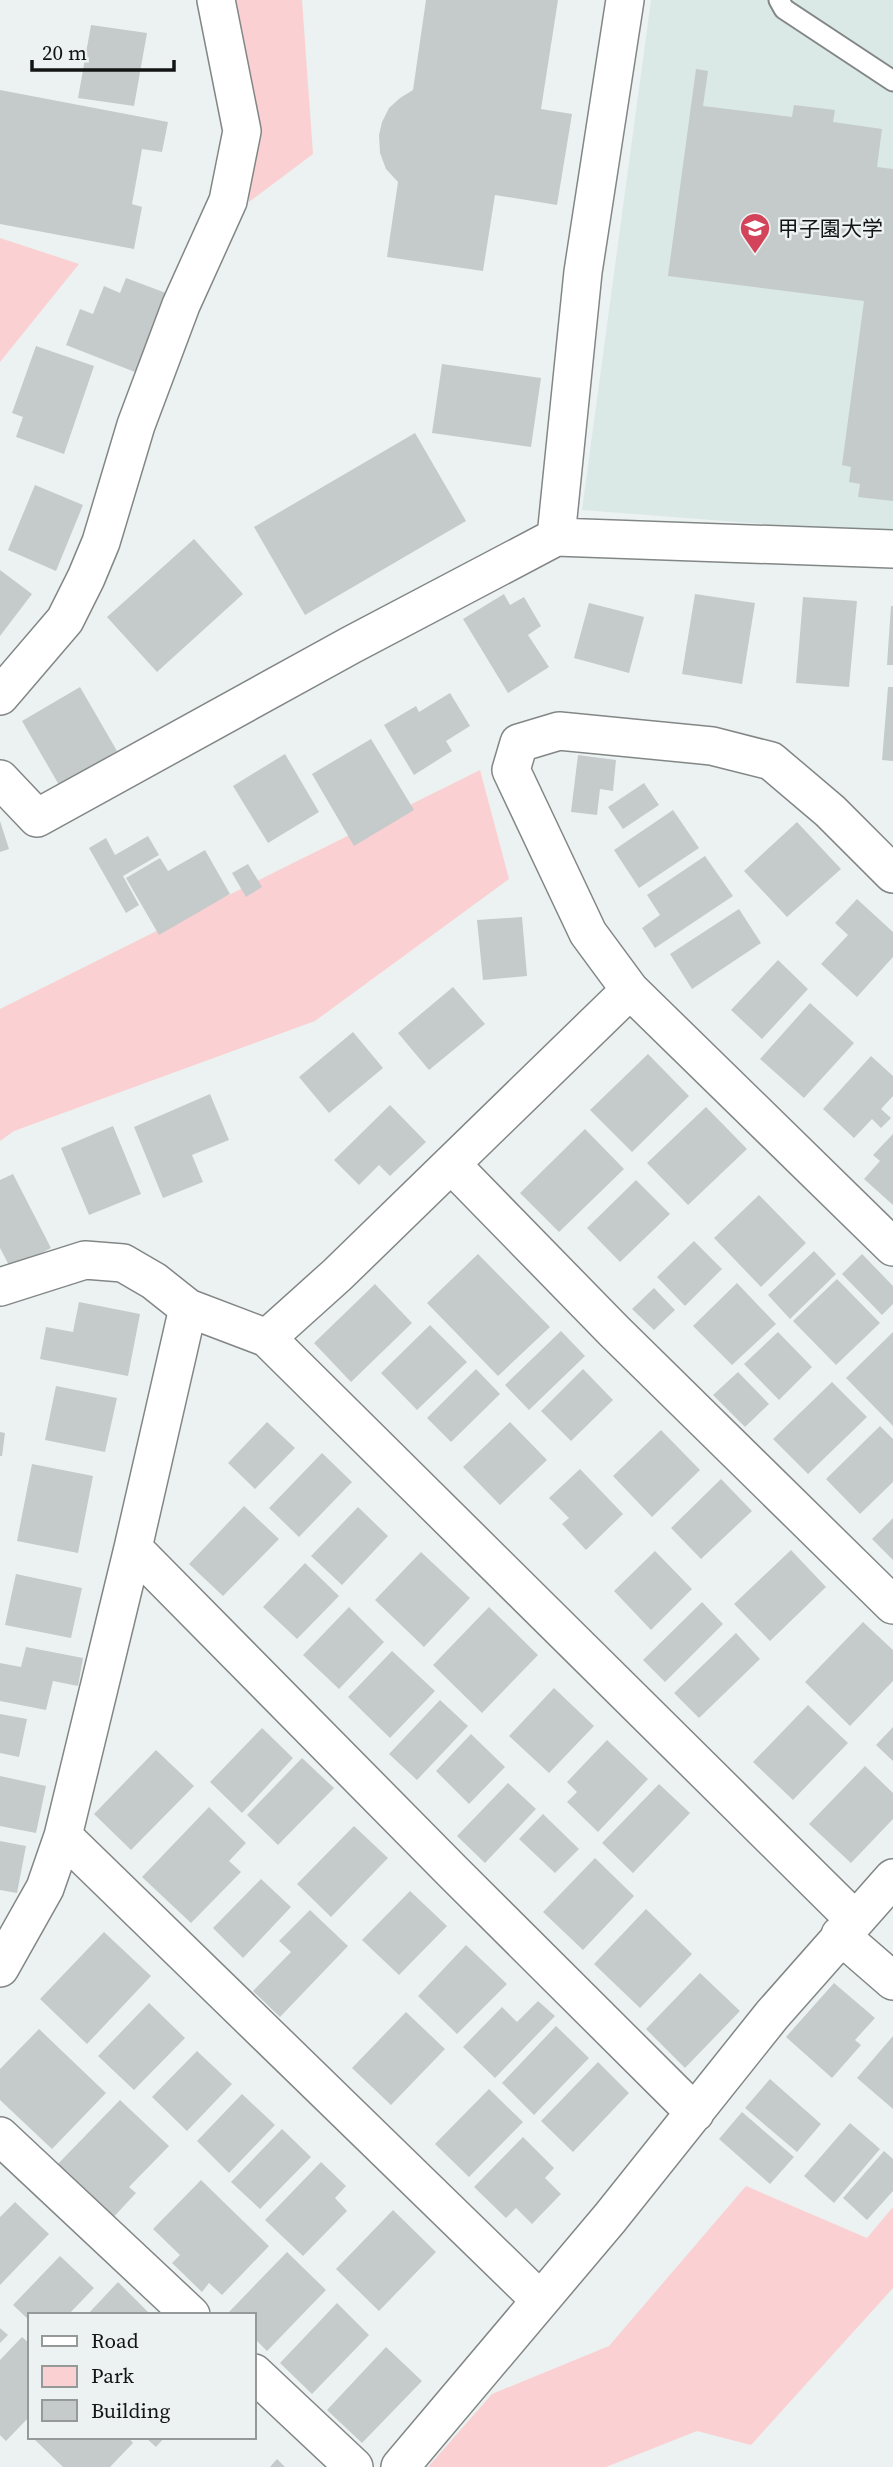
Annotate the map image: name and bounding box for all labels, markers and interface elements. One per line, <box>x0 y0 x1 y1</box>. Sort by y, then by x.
scale bar <box>32 28 173 72</box>
text: 20 m <box>42 38 87 67</box>
school or university icon: 甲子園大学 <box>738 211 772 255</box>
place label: 甲子園大学 <box>778 214 883 243</box>
legend <box>28 2313 256 2439</box>
text: Road <box>91 2326 139 2355</box>
text: Park <box>91 2361 135 2390</box>
text: Building <box>91 2396 170 2425</box>

